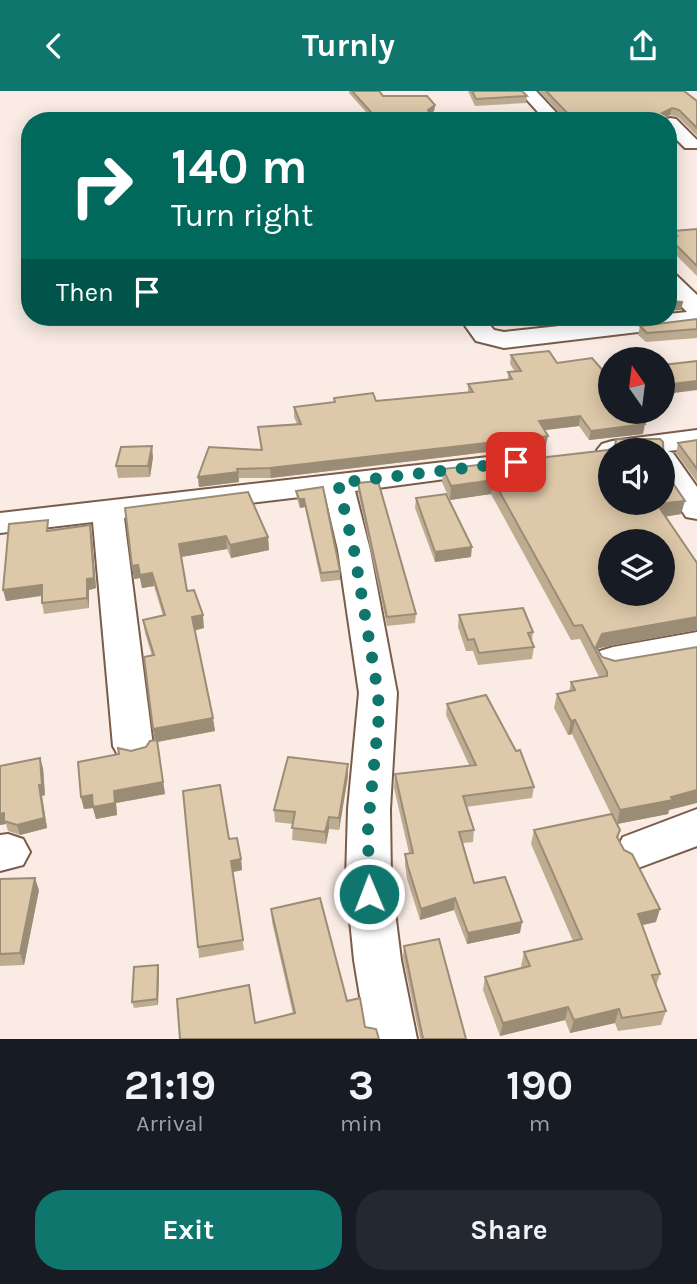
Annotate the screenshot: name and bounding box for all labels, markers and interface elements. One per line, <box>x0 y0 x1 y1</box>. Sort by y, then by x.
icon: back <box>35 27 73 65</box>
text: Turnly <box>302 27 395 64</box>
icon: share <box>624 27 662 65</box>
text: 140 m <box>171 138 308 195</box>
icon: right <box>56 140 147 231</box>
text: Turn right <box>171 197 313 234</box>
icon: arrive <box>128 273 166 311</box>
text: Then <box>56 277 114 308</box>
north arrow <box>598 347 676 423</box>
map controls <box>598 347 675 606</box>
pin <box>486 432 546 492</box>
button: sound <box>598 438 675 515</box>
icon: arrive <box>497 443 535 481</box>
button: layers <box>598 529 675 606</box>
position arrow <box>332 857 406 931</box>
text: 21:19 <box>124 1060 216 1110</box>
text: 3 <box>348 1060 374 1110</box>
text: 190 <box>506 1060 573 1110</box>
text: Arrival <box>136 1110 204 1137</box>
text: min <box>340 1110 382 1137</box>
text: m <box>529 1110 550 1137</box>
button: Exit <box>35 1190 342 1270</box>
button: Share <box>356 1190 662 1270</box>

